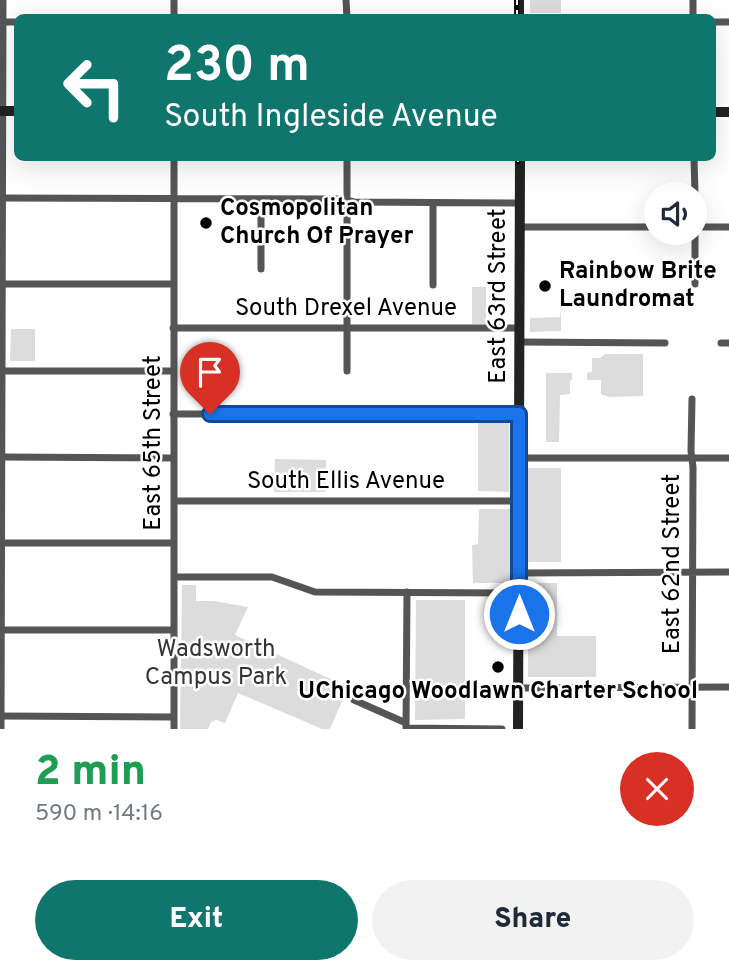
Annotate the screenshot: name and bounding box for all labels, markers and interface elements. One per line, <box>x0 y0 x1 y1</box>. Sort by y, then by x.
text: 230 m <box>164 37 310 99</box>
icon: left <box>49 42 140 133</box>
text: South Ingleside Avenue <box>164 98 498 138</box>
map controls <box>644 182 707 245</box>
button: sound <box>644 182 707 245</box>
place label: Cosmopolitan Church Of Prayer <box>220 194 413 252</box>
street label: East 63rd Street <box>484 208 514 384</box>
marker: Cosmopolitan Church Of Prayer <box>198 215 214 231</box>
place label: Rainbow Brite Laundromat <box>559 257 717 315</box>
marker: Rainbow Brite Laundromat <box>537 278 553 294</box>
street label: South Drexel Avenue <box>235 294 457 324</box>
pin <box>180 342 240 414</box>
icon: arrive <box>191 353 229 391</box>
street label: East 65th Street <box>139 355 169 531</box>
street label: South Ellis Avenue <box>247 467 445 497</box>
street label: East 62nd Street <box>658 474 688 654</box>
position arrow <box>482 577 556 651</box>
park label: Wadsworth Campus Park <box>145 635 287 693</box>
marker: UChicago Woodlawn Charter School <box>490 659 506 675</box>
place label: UChicago Woodlawn Charter School <box>298 677 698 707</box>
text: 2 min <box>35 747 146 800</box>
button: close <box>620 752 694 826</box>
text: 590 m · 14:16 <box>35 800 163 829</box>
button: Exit <box>35 880 358 960</box>
button: Share <box>372 880 694 960</box>

